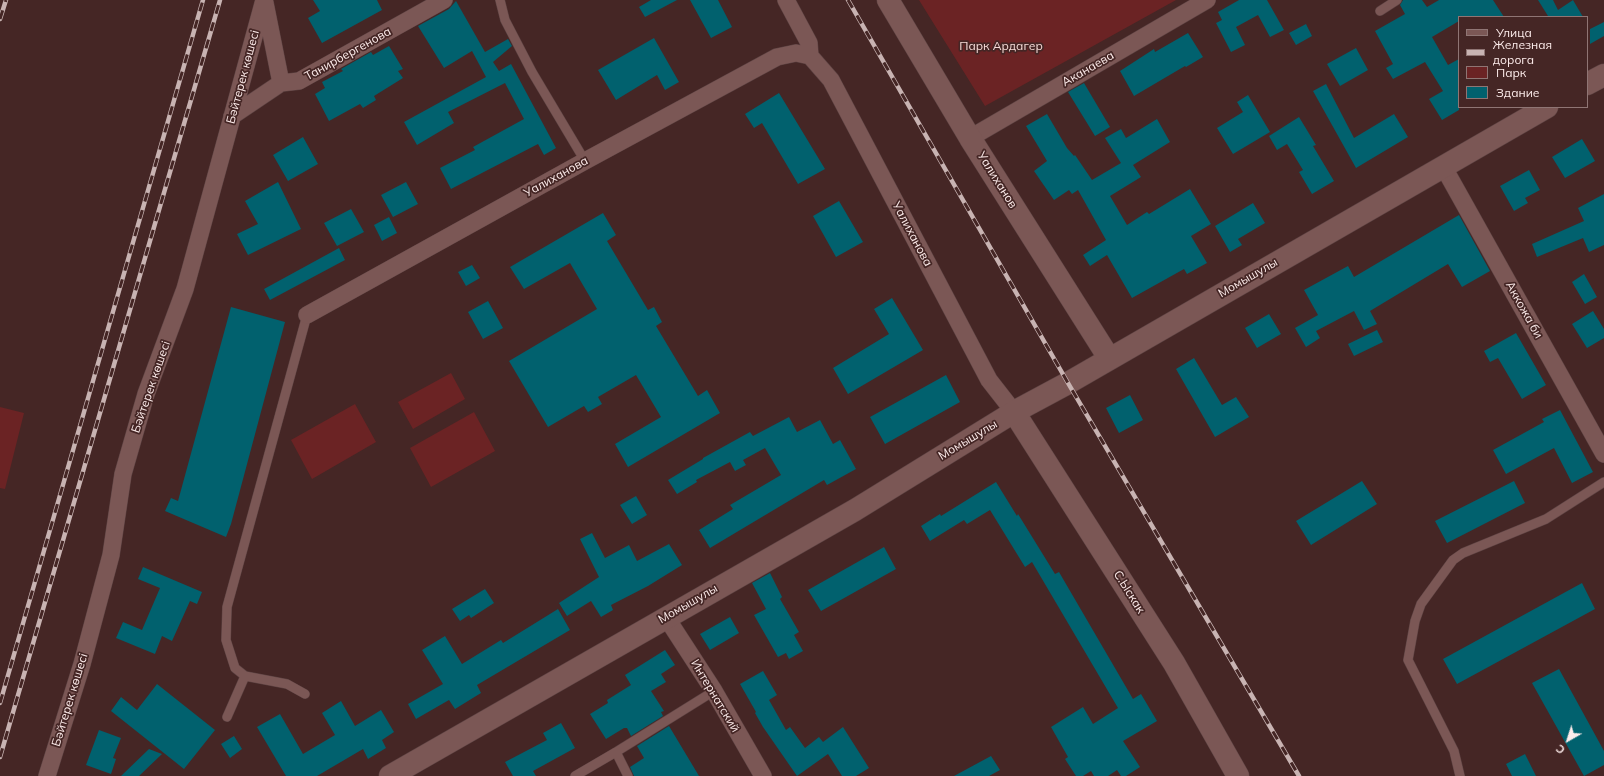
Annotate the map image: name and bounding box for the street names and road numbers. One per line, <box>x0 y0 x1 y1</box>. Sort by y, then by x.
street label: Танирбергенова <box>302 24 394 84</box>
street label: Бәйтерек көшесі <box>224 29 262 125</box>
street label: Аканаева <box>1059 48 1117 90</box>
street label: Уалиханов <box>974 149 1020 211</box>
street label: Уалиханова <box>521 153 591 201</box>
street label: Уалиханова <box>889 199 935 269</box>
street label: Момышулы <box>1216 255 1280 301</box>
street label: Аккожа би <box>1502 279 1546 341</box>
street label: Бәйтерек көшесі <box>128 339 174 435</box>
street label: Момышулы <box>936 417 1000 463</box>
street label: С.Ыскак <box>1110 568 1148 616</box>
street label: Момышулы <box>656 581 720 627</box>
street label: Бәйтерек көшесі <box>49 652 91 748</box>
street label: Интернатский <box>688 657 742 735</box>

